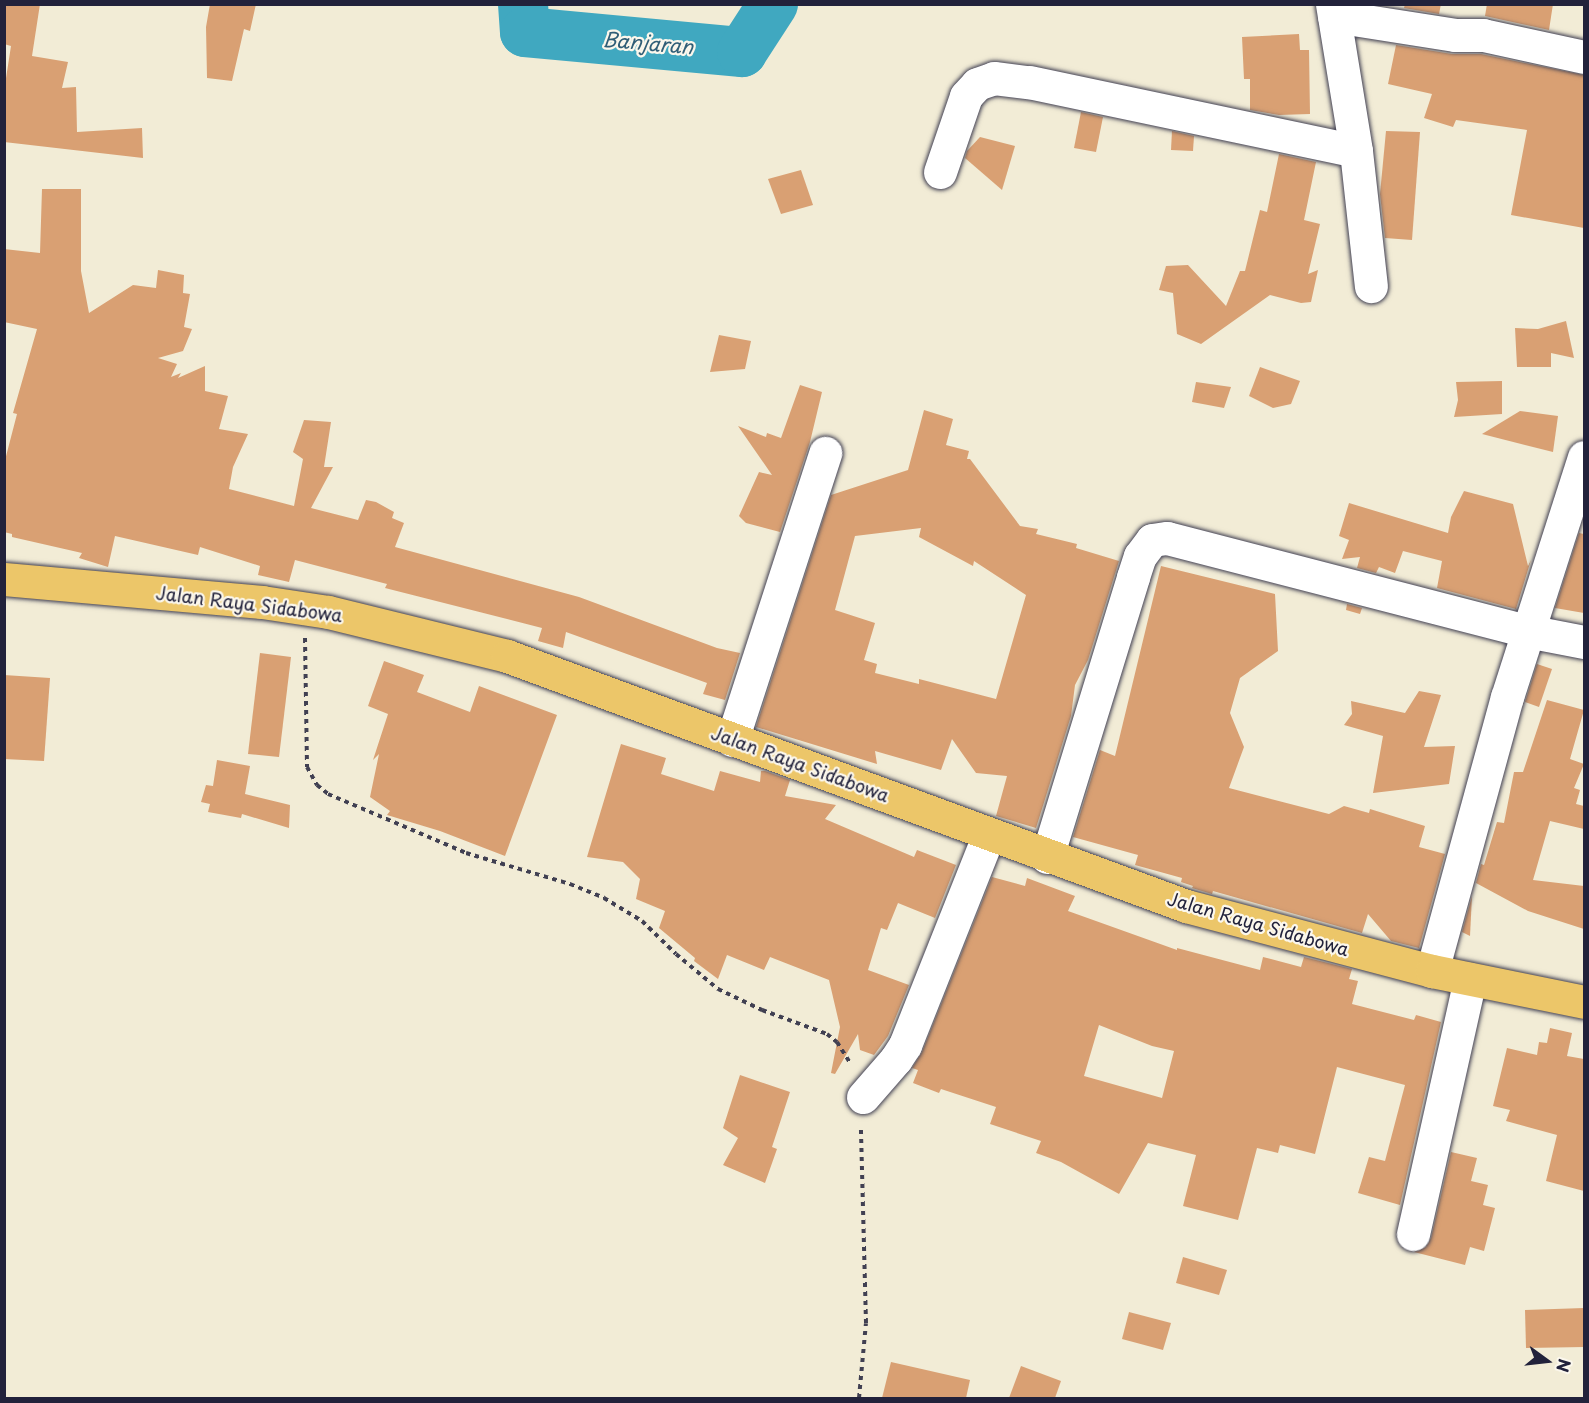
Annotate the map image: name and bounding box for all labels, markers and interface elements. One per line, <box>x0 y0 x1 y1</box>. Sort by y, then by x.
water label: Banjaran <box>602 27 694 59</box>
street label: Jalan Raya Sidabowa <box>154 582 344 626</box>
street label: Jalan Raya Sidabowa <box>708 722 892 806</box>
street label: Jalan Raya Sidabowa <box>1164 888 1352 960</box>
north arrow <box>1517 1331 1577 1391</box>
text: N <box>1551 1356 1578 1375</box>

